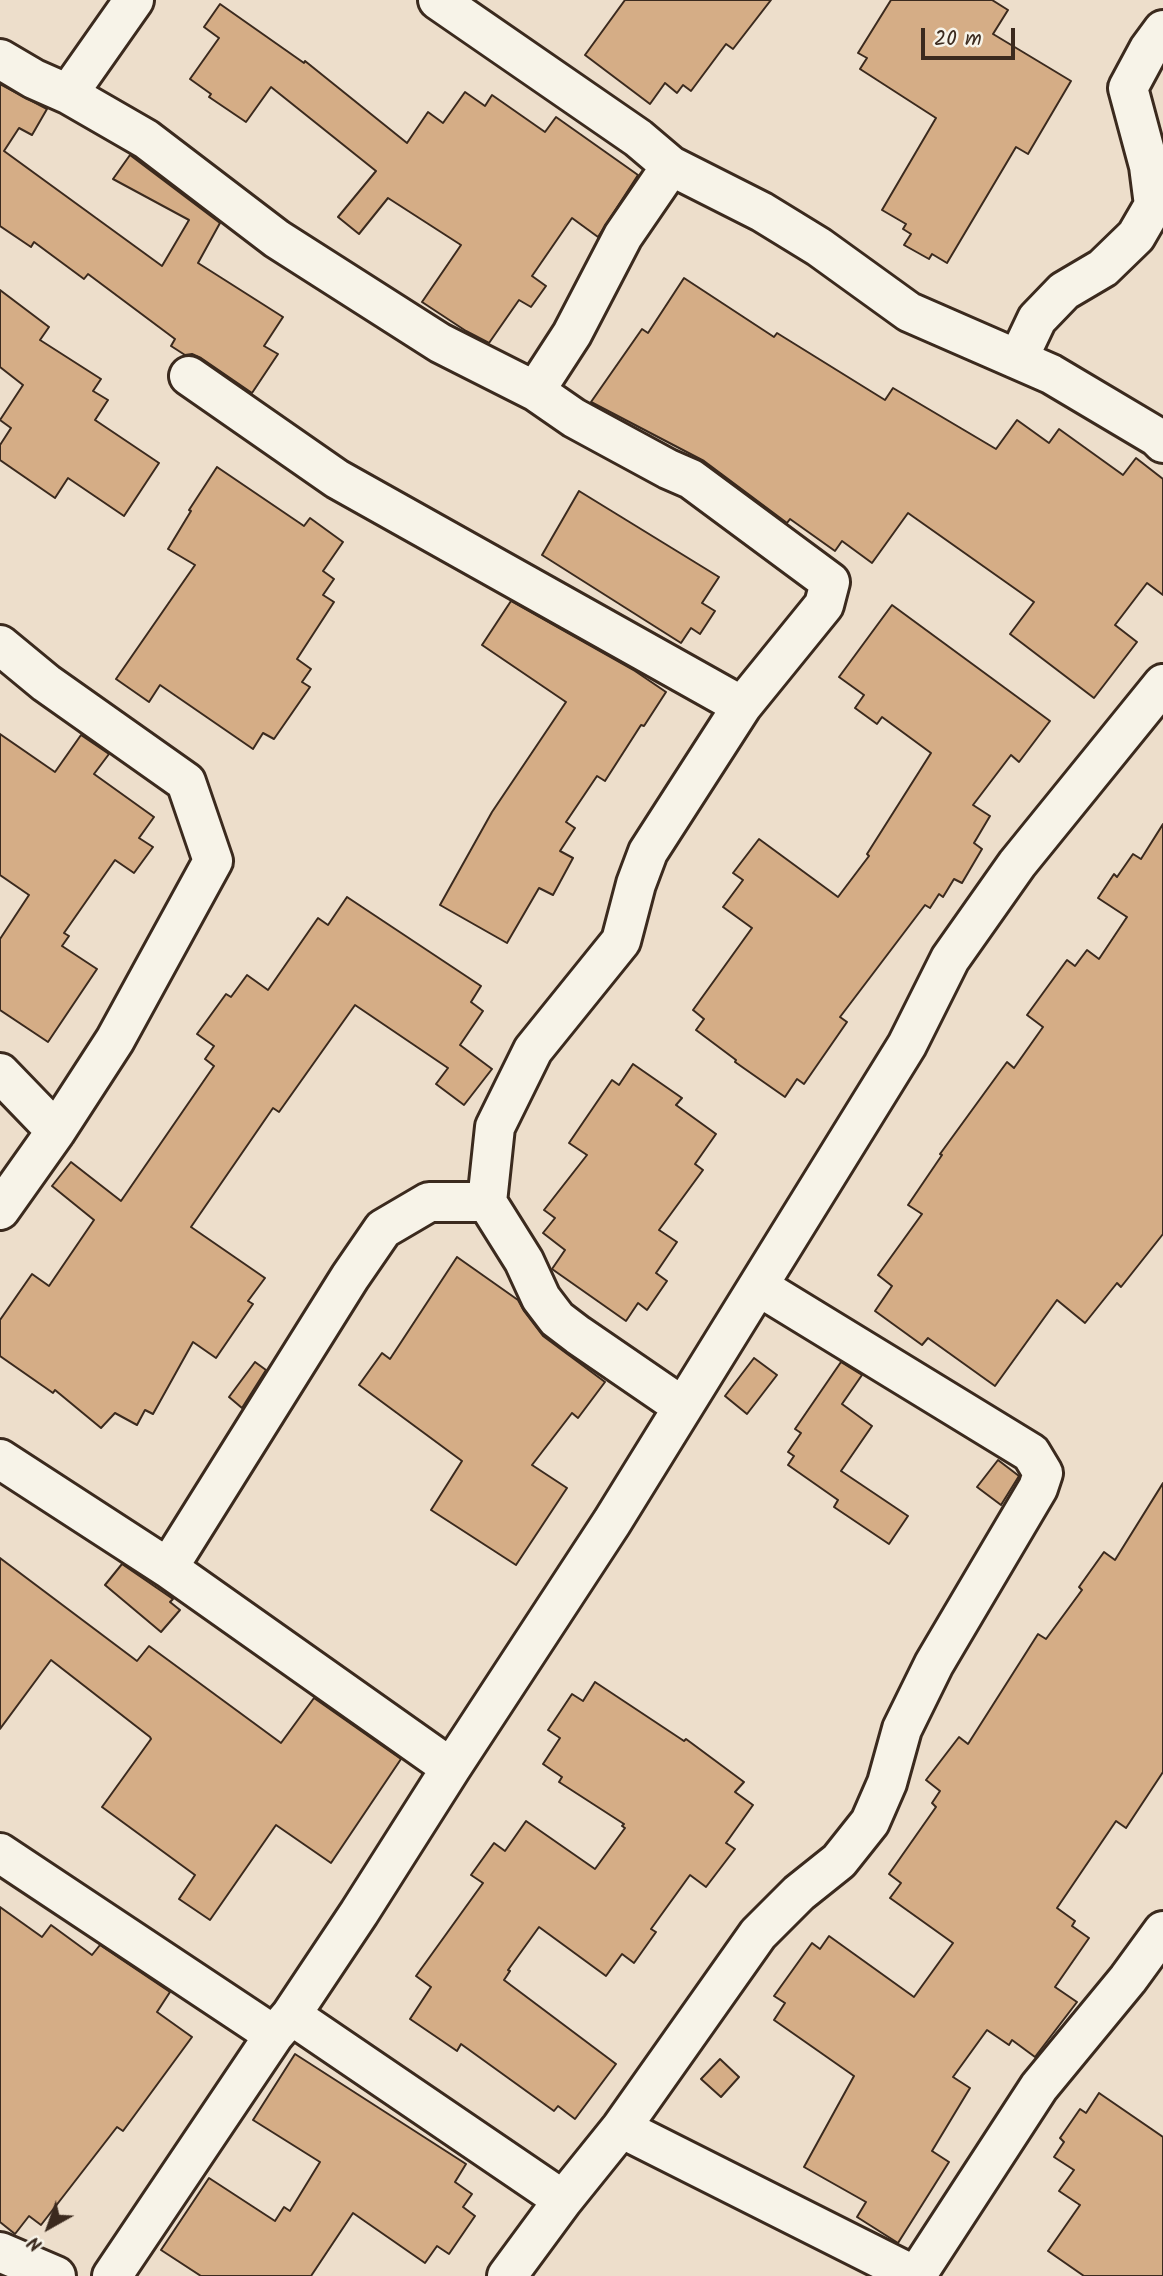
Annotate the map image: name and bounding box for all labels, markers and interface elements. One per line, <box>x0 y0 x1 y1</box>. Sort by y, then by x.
scale bar <box>925 14 1020 58</box>
text: 20 m <box>934 23 982 56</box>
north arrow <box>14 2192 84 2262</box>
text: N <box>21 2228 50 2258</box>

